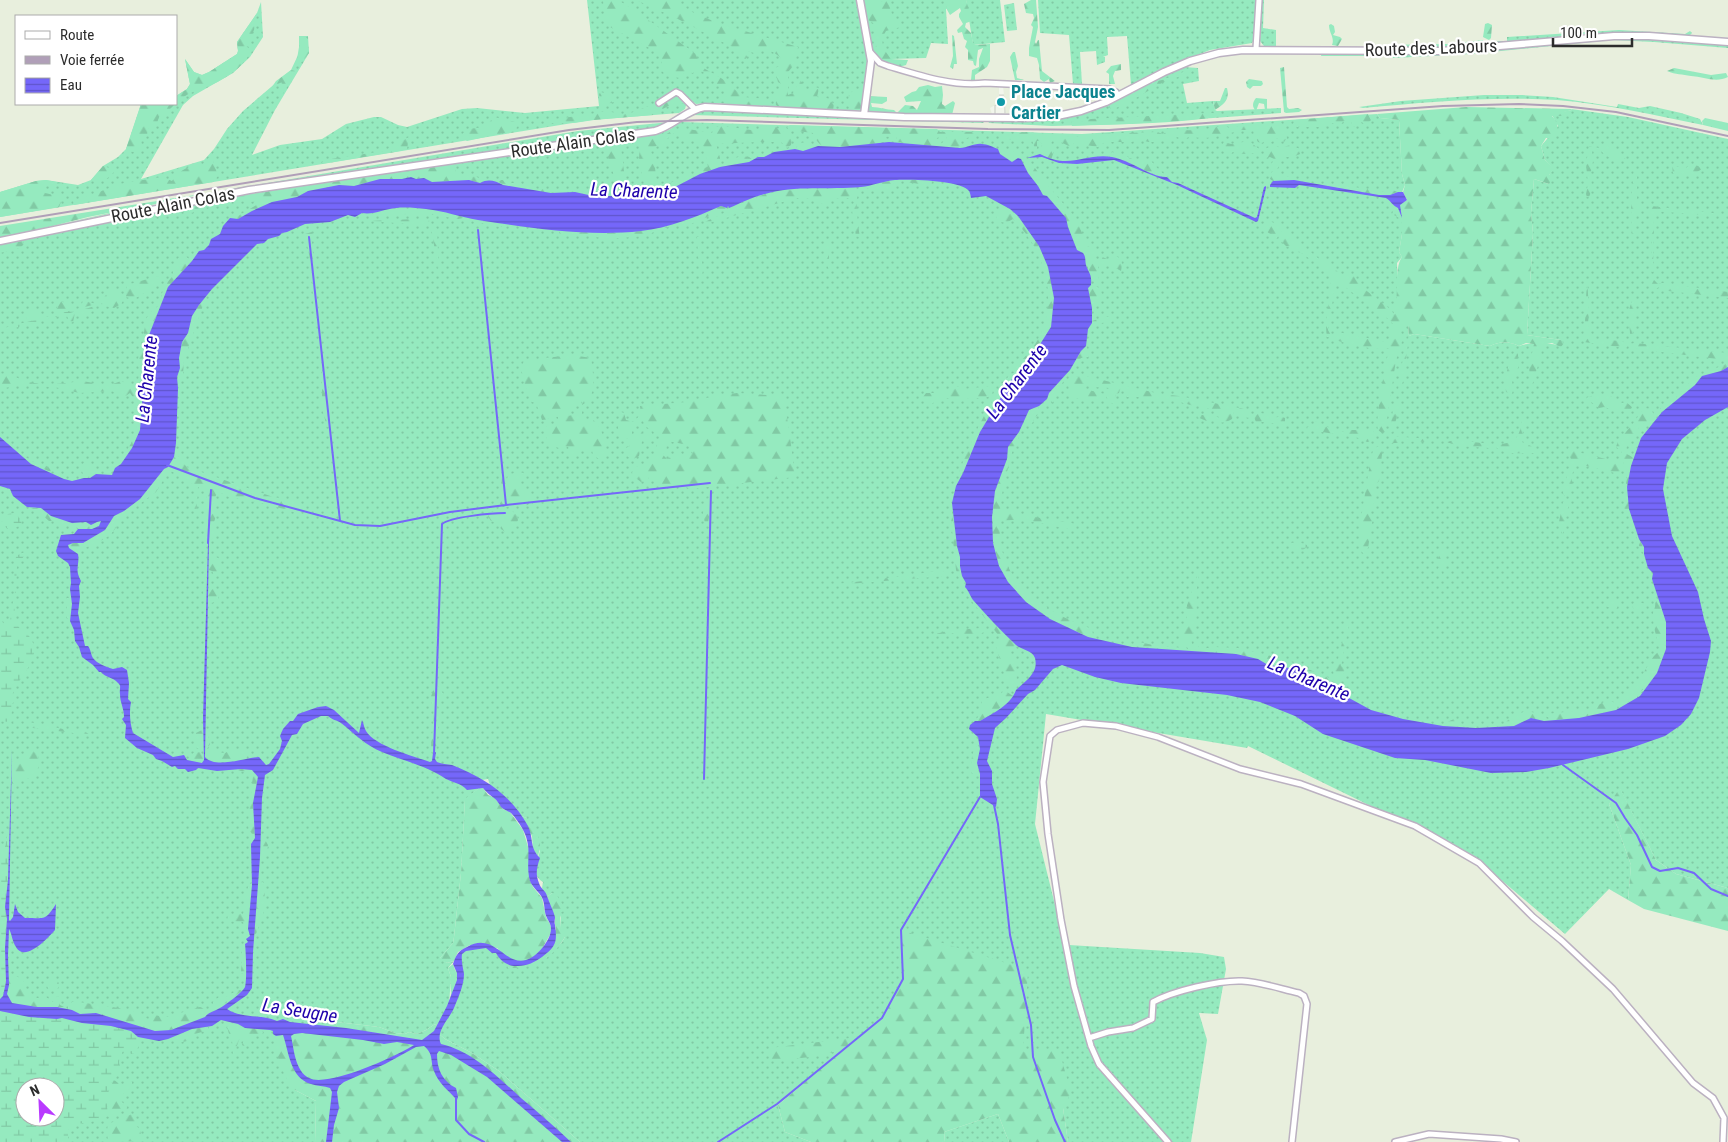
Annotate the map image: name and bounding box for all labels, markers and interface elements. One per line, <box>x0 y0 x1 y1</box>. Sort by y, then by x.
legend <box>15 15 178 105</box>
scale bar <box>1553 15 1632 47</box>
text: 100 m <box>1560 24 1597 42</box>
text: Route <box>60 26 94 44</box>
street label: Route des Labours <box>1364 35 1498 60</box>
text: Voie ferrée <box>60 51 124 69</box>
text: Eau <box>60 76 82 94</box>
place label: Place Jacques Cartier <box>1011 81 1115 123</box>
marker: Place Jacques Cartier <box>995 96 1007 108</box>
street label: Route Alain Colas <box>509 123 637 162</box>
water label: La Charente <box>590 177 678 204</box>
street label: Route Alain Colas <box>109 182 237 227</box>
water label: La Charente <box>131 334 162 424</box>
water label: La Charente <box>981 340 1052 423</box>
water label: La Charente <box>1264 651 1353 706</box>
water label: La Seugne <box>261 993 339 1028</box>
north arrow <box>15 1077 65 1127</box>
text: N <box>28 1081 42 1099</box>

